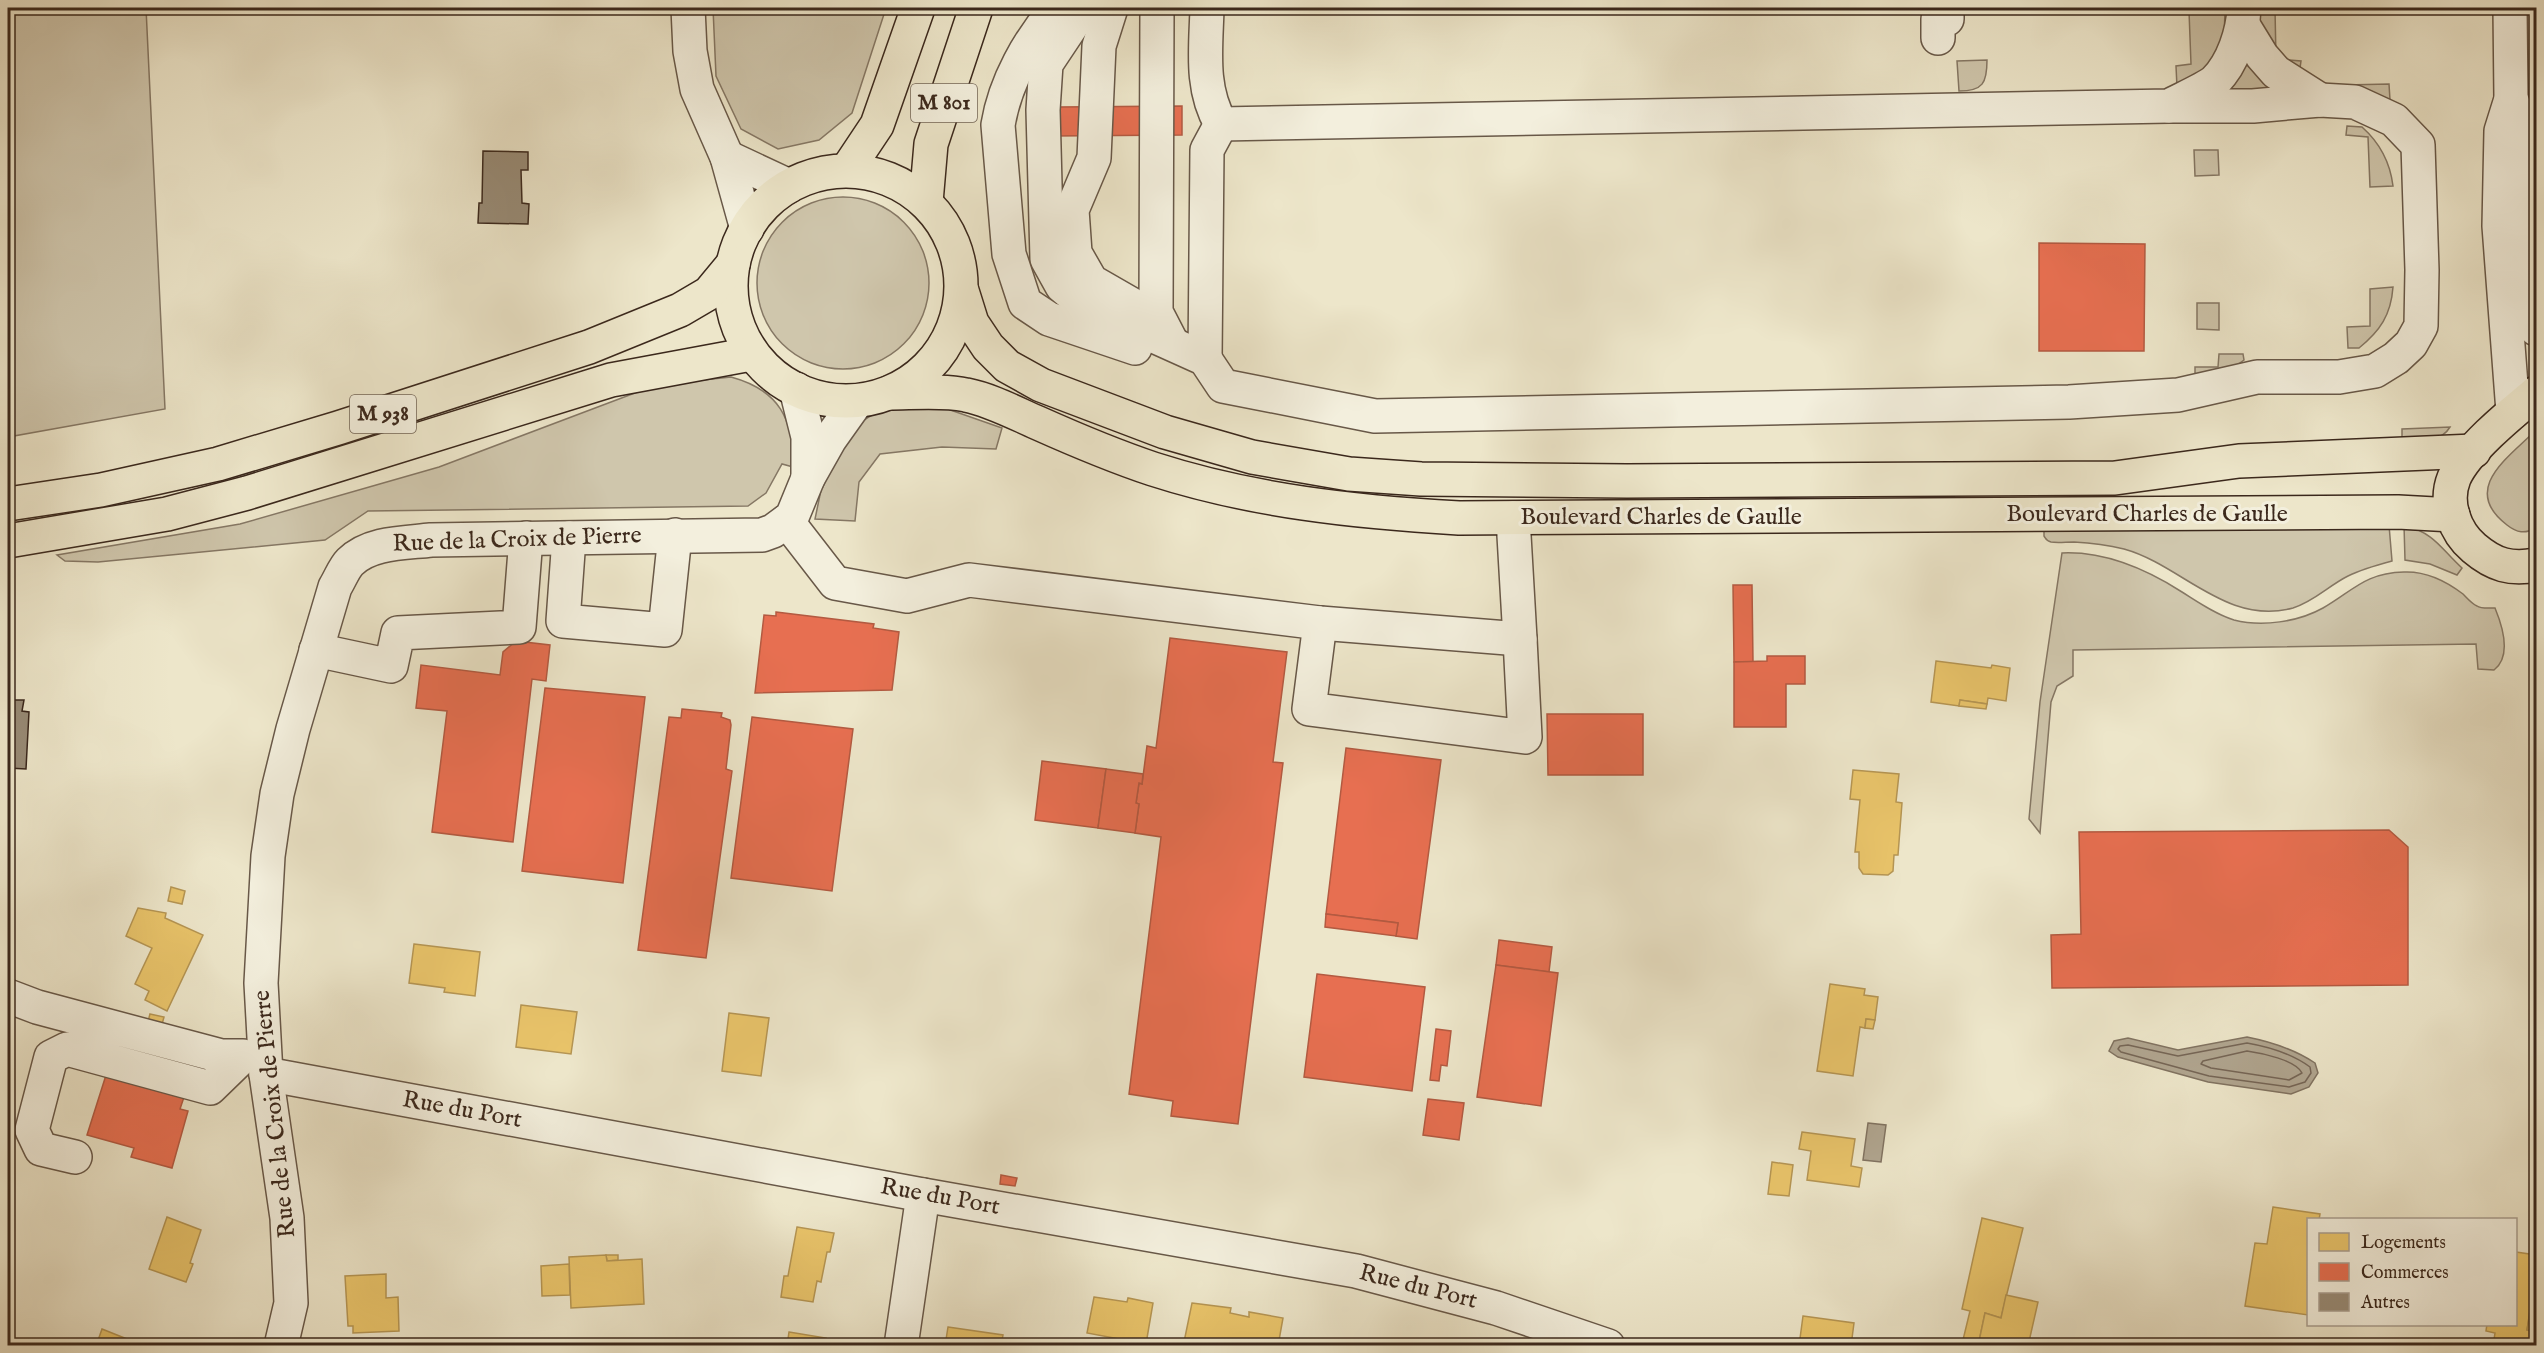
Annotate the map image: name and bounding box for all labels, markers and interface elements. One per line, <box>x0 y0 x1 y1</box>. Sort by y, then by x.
road number: M 801 <box>911 84 977 122</box>
road number: M 938 <box>350 395 416 433</box>
street label: Boulevard Charles de Gaulle <box>2006 499 2288 530</box>
street label: Boulevard Charles de Gaulle <box>1520 502 1802 533</box>
street label: Rue de la Croix de Pierre <box>392 520 642 560</box>
street label: Rue de la Croix de Pierre <box>247 989 303 1239</box>
street label: Rue du Port <box>400 1084 524 1136</box>
street label: Rue du Port <box>878 1171 1002 1223</box>
legend <box>2307 1218 2517 1326</box>
text: Logements <box>2361 1232 2446 1255</box>
street label: Rue du Port <box>1356 1257 1480 1317</box>
text: Commerces <box>2361 1262 2449 1285</box>
text: Autres <box>2360 1292 2410 1315</box>

